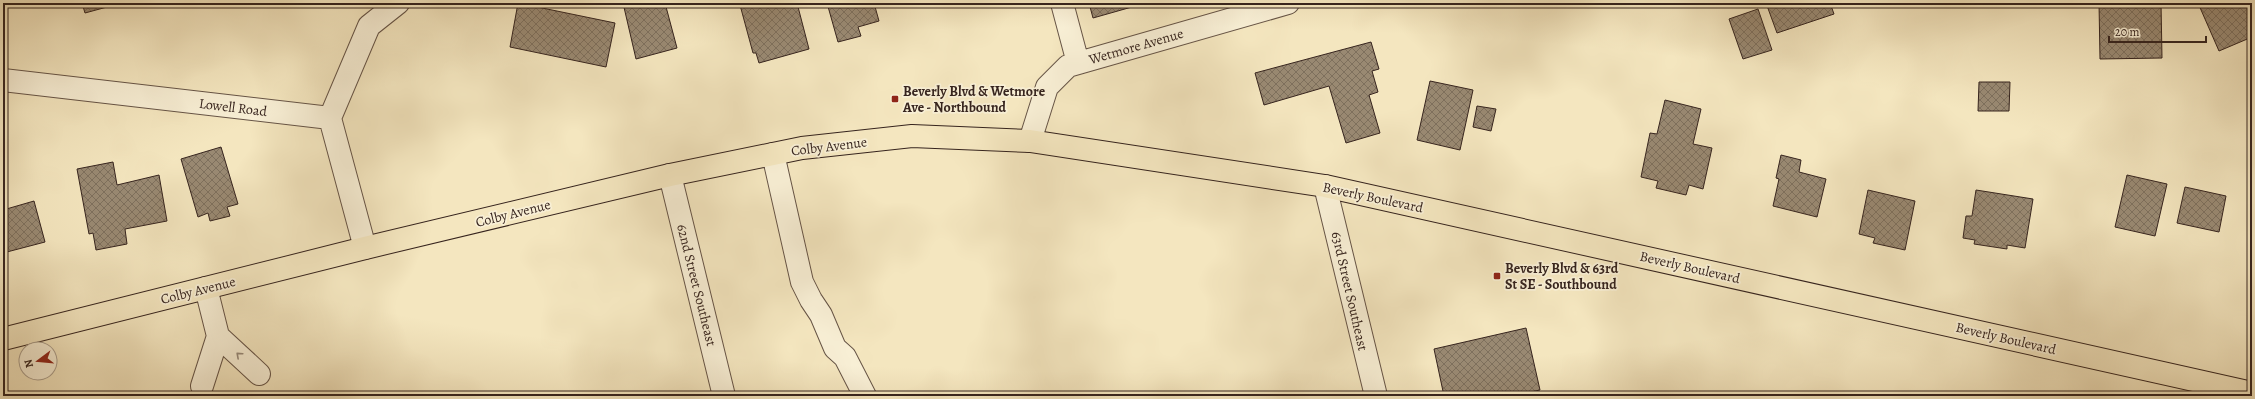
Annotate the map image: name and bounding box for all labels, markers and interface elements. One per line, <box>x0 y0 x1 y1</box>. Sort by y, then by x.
scale bar <box>2109 18 2206 44</box>
street label: Wetmore Avenue <box>1086 24 1186 69</box>
text: 20 m <box>2115 24 2139 40</box>
place label: Beverly Blvd & Wetmore Ave - Northbound <box>902 82 1046 117</box>
street label: Lowell Road <box>198 94 269 121</box>
marker: Beverly Blvd & Wetmore Ave - Northbound <box>890 94 900 104</box>
street label: Colby Avenue <box>790 132 868 161</box>
street label: Beverly Boulevard <box>1321 178 1425 218</box>
street label: Colby Avenue <box>474 195 553 232</box>
street label: 62nd Street Southeast <box>672 222 721 348</box>
street label: 63rd Street Southeast <box>1327 230 1373 353</box>
street label: Beverly Boulevard <box>1638 247 1742 288</box>
place label: Beverly Blvd & 63rd St SE - Southbound <box>1505 259 1619 294</box>
marker: Beverly Blvd & 63rd St SE - Southbound <box>1492 271 1502 281</box>
street label: Colby Avenue <box>159 272 238 309</box>
street label: Beverly Boulevard <box>1954 318 2058 359</box>
north arrow <box>18 341 58 381</box>
one-way arrow <box>236 353 243 360</box>
text: N <box>21 358 37 370</box>

